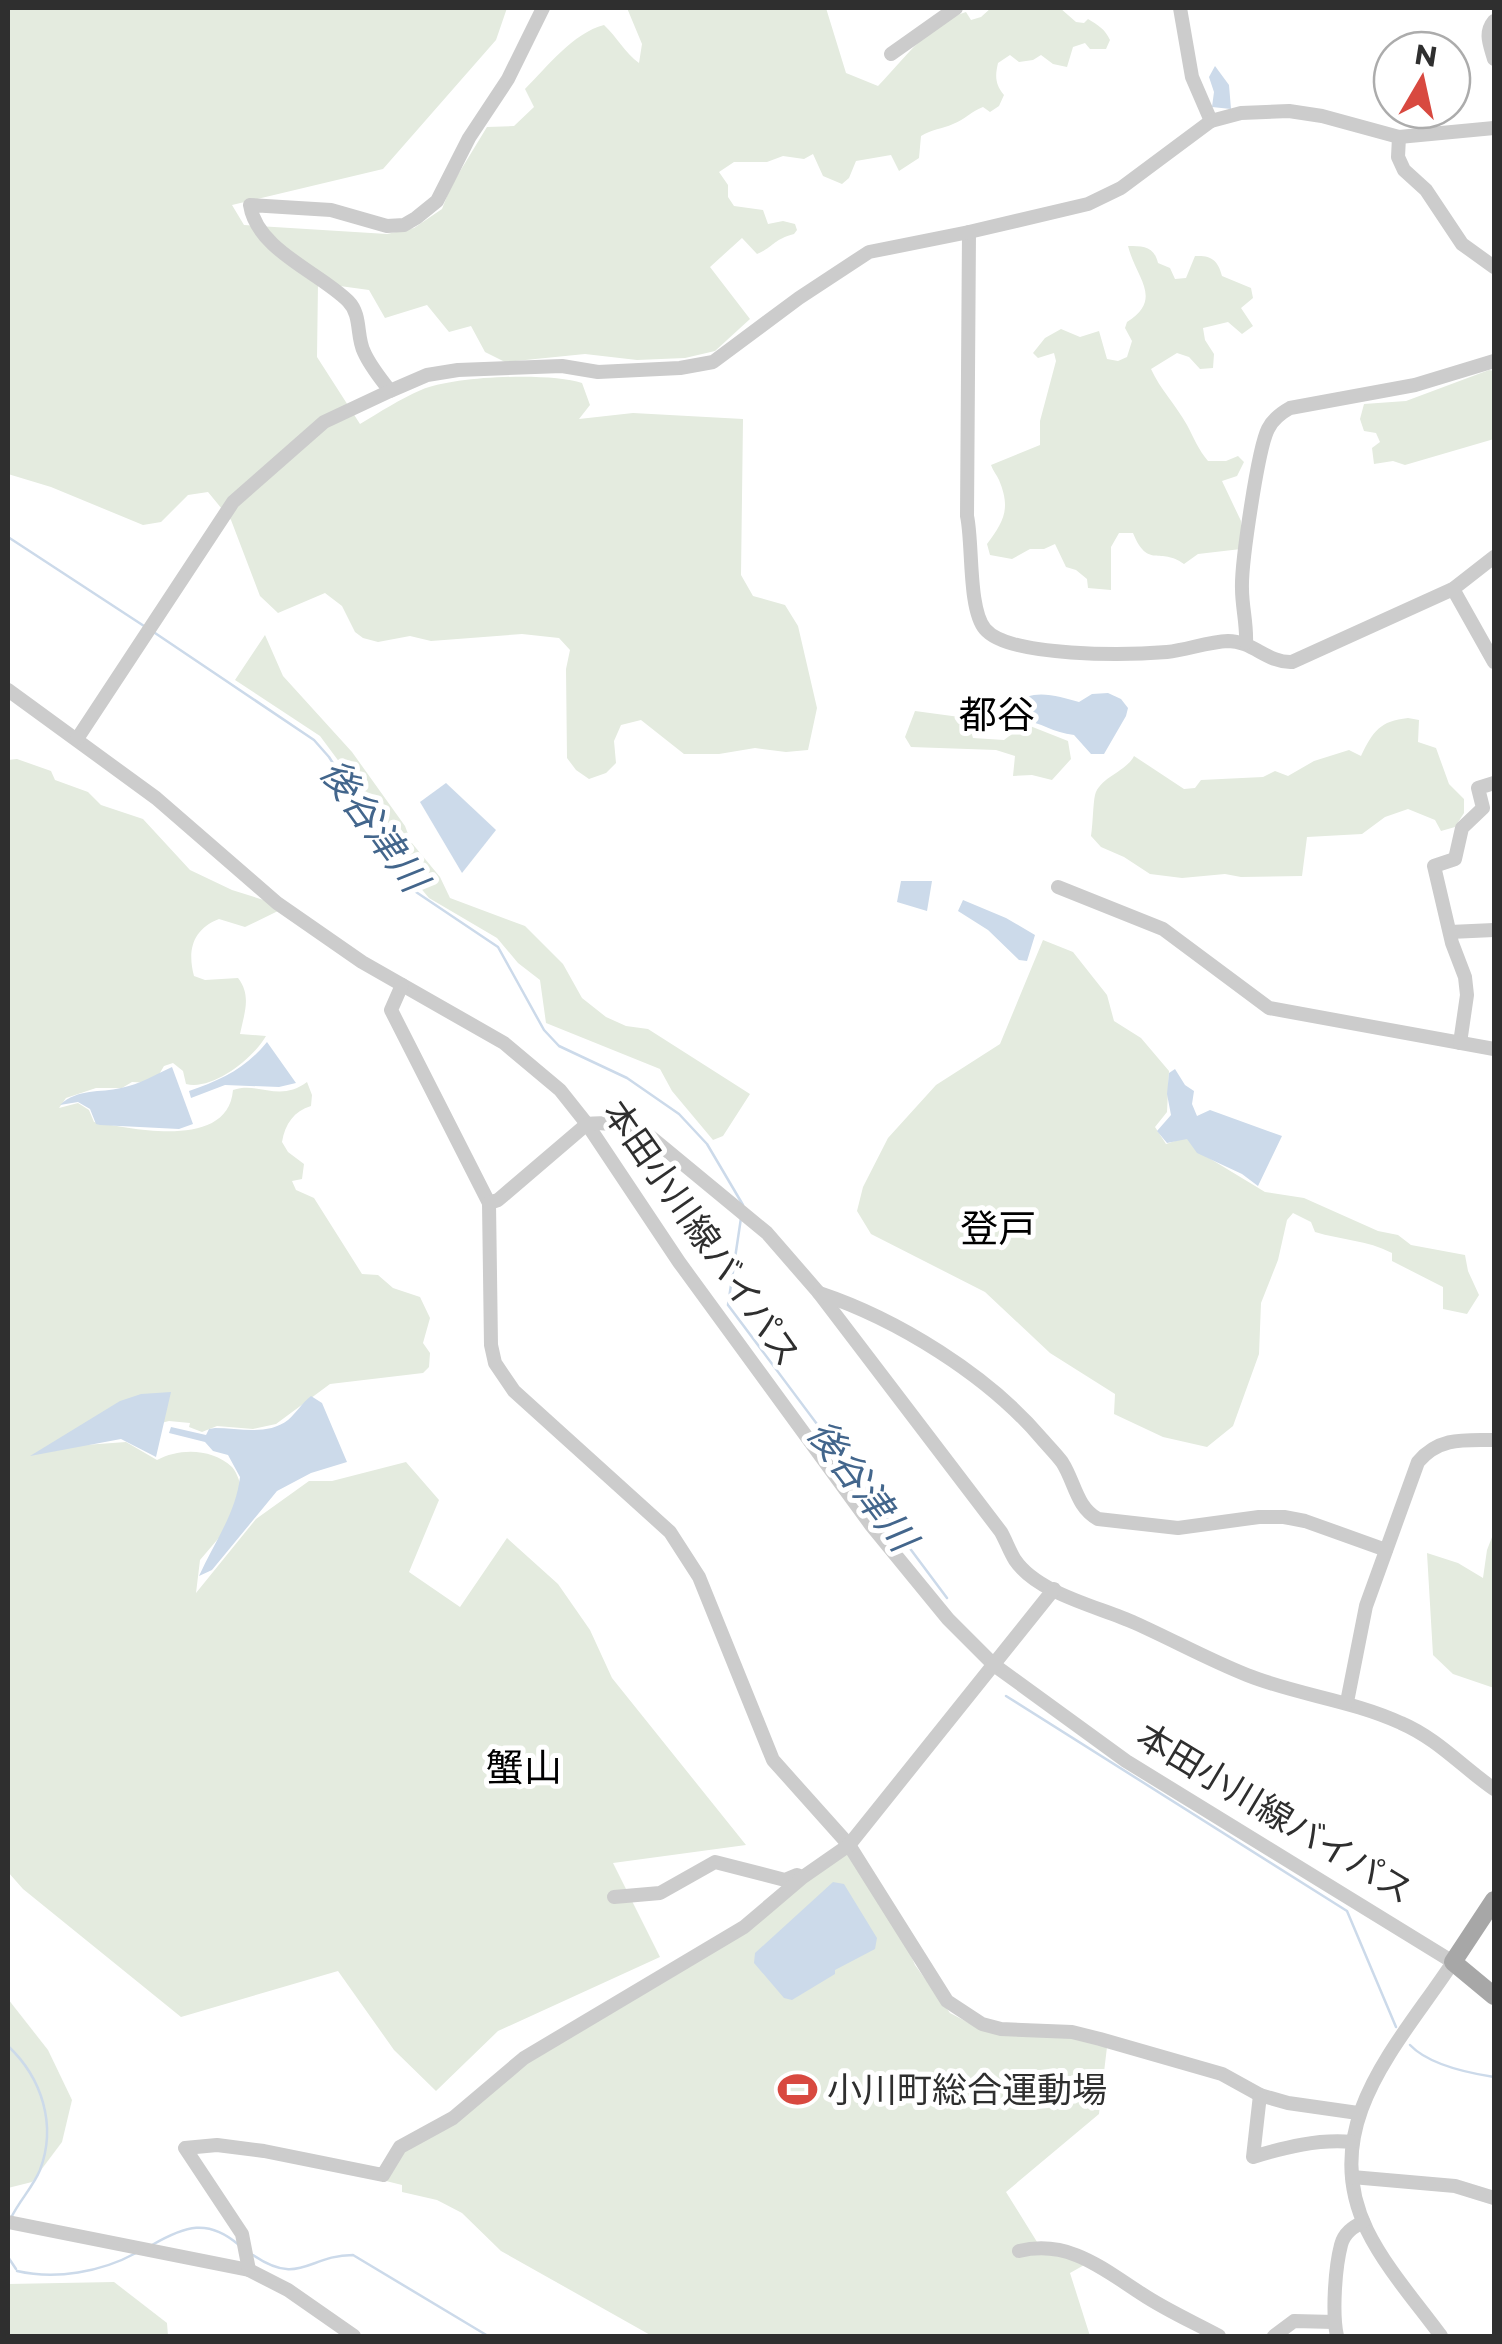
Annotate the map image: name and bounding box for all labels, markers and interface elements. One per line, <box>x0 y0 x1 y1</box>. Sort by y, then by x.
north arrow <box>1372 30 1472 130</box>
text: N <box>1412 37 1440 74</box>
district label: 都谷 <box>959 691 1035 738</box>
water label: 後谷津川 <box>310 750 440 904</box>
street label: 本田小川線バイパス <box>594 1092 810 1374</box>
district label: 登戸 <box>960 1205 1036 1252</box>
water label: 後谷津川 <box>797 1410 929 1563</box>
street label: 本田小川線バイパス <box>1129 1714 1421 1912</box>
district label: 蟹山 <box>486 1744 562 1791</box>
sports icon: 小川町総合運動場 <box>776 2068 818 2110</box>
place label: 小川町総合運動場 <box>827 2068 1107 2111</box>

